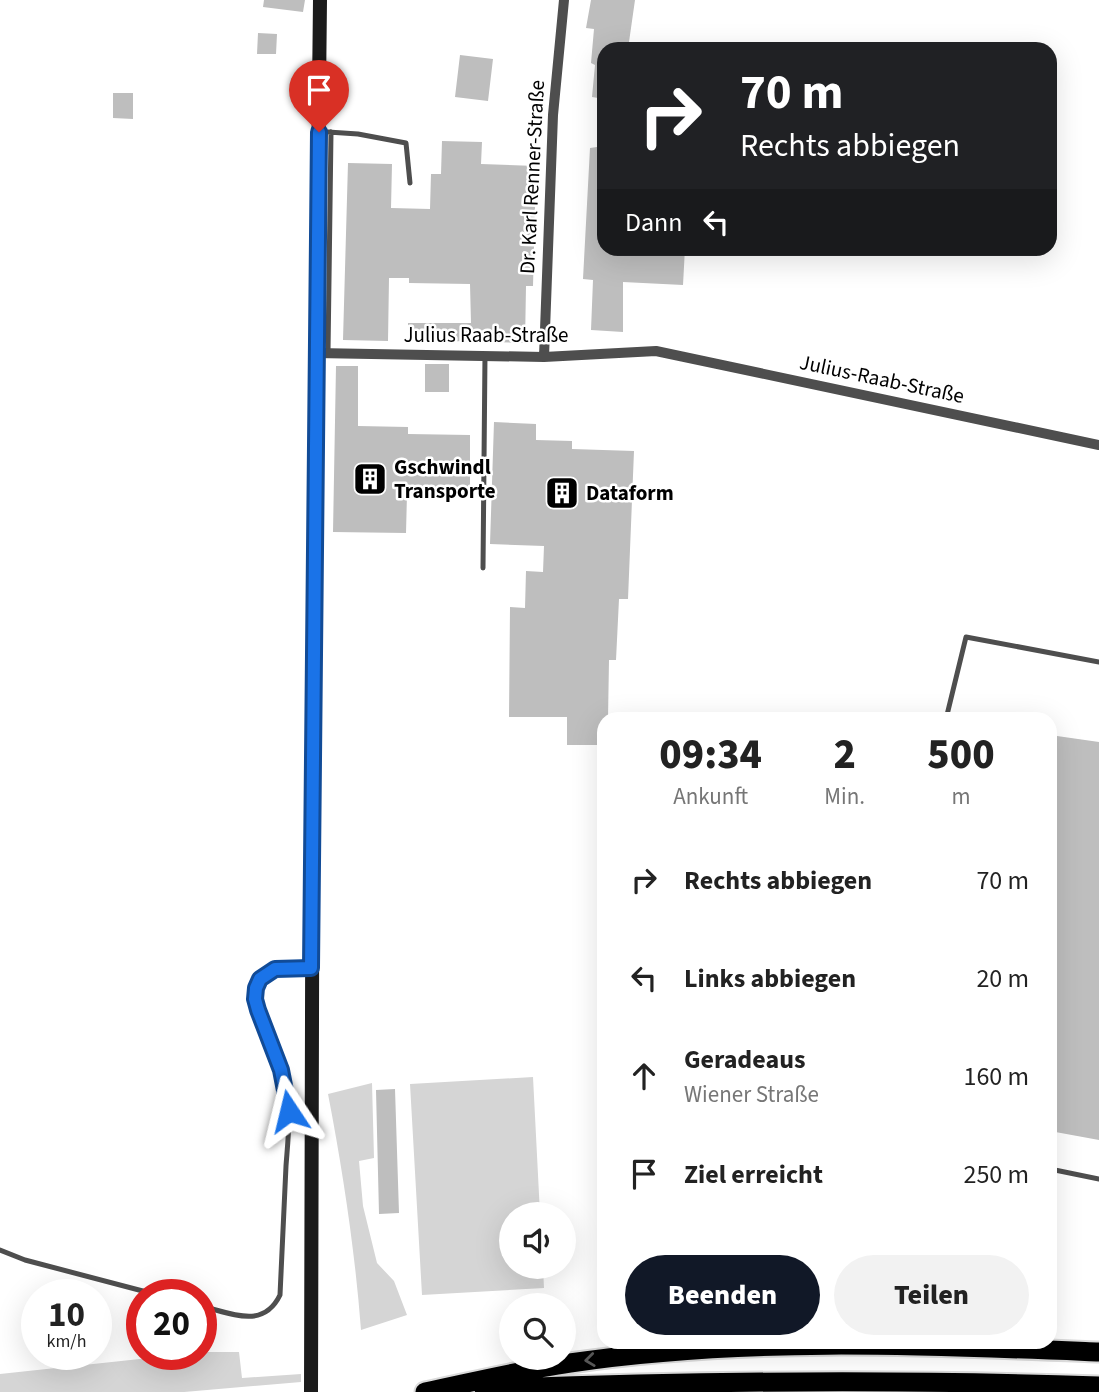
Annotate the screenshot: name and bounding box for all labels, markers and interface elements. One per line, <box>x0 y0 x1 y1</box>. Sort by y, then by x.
text: 70 m <box>740 58 844 128</box>
pin <box>289 60 349 132</box>
icon: right <box>625 70 716 161</box>
icon: arrive <box>300 71 338 109</box>
street label: Dr. Karl Renner-Straße <box>512 79 552 275</box>
text: Rechts abbiegen <box>740 123 960 169</box>
icon: left <box>697 203 735 241</box>
text: Dann <box>625 204 683 241</box>
street label: Julius Raab-Straße <box>403 320 569 350</box>
street label: Julius-Raab-Straße <box>797 347 967 411</box>
place label: Gschwindl Transporte <box>394 452 496 506</box>
building icon: Gschwindl Transporte <box>351 460 389 498</box>
building icon: Dataform <box>543 474 581 512</box>
place label: Dataform <box>586 478 674 508</box>
text: 09:34 <box>659 725 762 785</box>
text: 2 <box>833 725 856 785</box>
text: 500 <box>927 725 995 785</box>
text: Ankunft <box>673 780 748 813</box>
text: Min. <box>824 780 865 813</box>
text: m <box>951 780 971 813</box>
icon: right <box>625 861 663 899</box>
text: Rechts abbiegen <box>684 862 872 899</box>
text: 70 m <box>976 862 1029 899</box>
icon: left <box>625 959 663 997</box>
text: Links abbiegen <box>684 960 856 997</box>
text: 20 m <box>976 960 1029 997</box>
text: Geradeaus <box>684 1041 805 1078</box>
icon: ahead <box>625 1057 663 1095</box>
text: 160 m <box>963 1058 1029 1095</box>
position arrow <box>252 1074 326 1148</box>
text: Wiener Straße <box>684 1078 819 1111</box>
icon: arrive <box>625 1155 663 1193</box>
text: Ziel erreicht <box>684 1156 823 1193</box>
text: 250 m <box>963 1156 1029 1193</box>
map controls <box>499 1202 576 1370</box>
button: sound <box>499 1202 576 1279</box>
button: Beenden <box>625 1255 820 1335</box>
button: Teilen <box>834 1255 1029 1335</box>
speed limit sign: 20 <box>126 1279 217 1370</box>
text: 10 <box>48 1290 85 1340</box>
button: search <box>499 1293 576 1370</box>
text: km/h <box>47 1329 86 1354</box>
one-way arrow <box>585 1353 596 1368</box>

